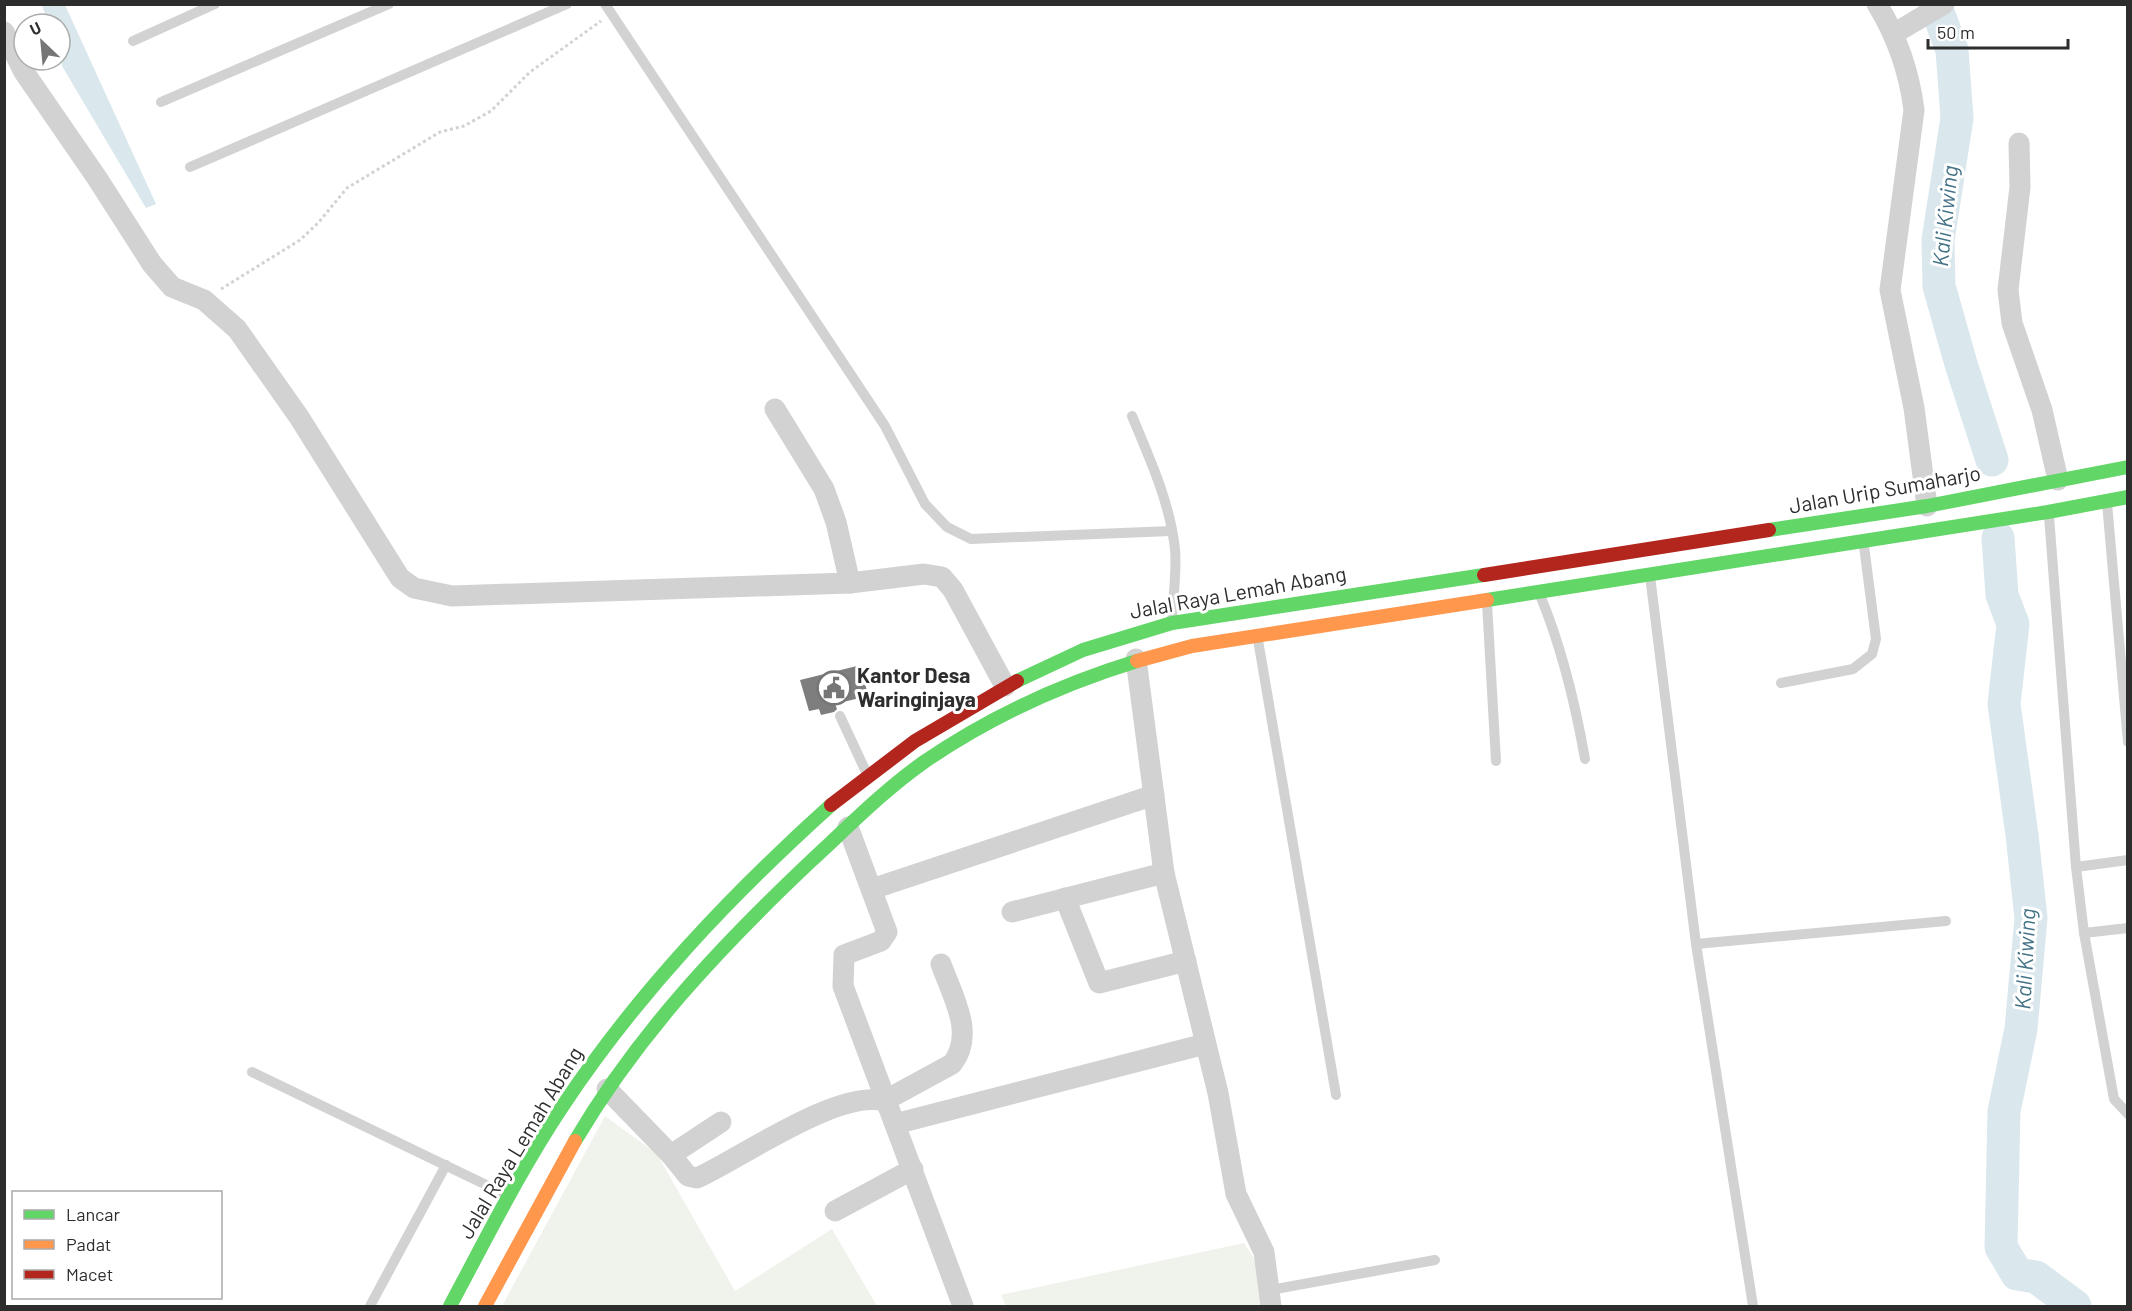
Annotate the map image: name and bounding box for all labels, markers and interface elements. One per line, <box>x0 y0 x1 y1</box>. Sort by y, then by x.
north arrow <box>12 12 72 72</box>
scale bar <box>1928 12 2068 50</box>
text: U <box>27 17 44 39</box>
text: 50 m <box>1937 21 1975 43</box>
water label: Kali Kiwing <box>1926 164 1962 268</box>
street label: Jalan Urip Sumaharjo <box>1787 459 1983 518</box>
street label: Jalal Raya Lemah Abang <box>1127 560 1348 623</box>
place label: Kantor Desa Waringinjaya <box>857 662 976 711</box>
public building icon: Kantor Desa Waringinjaya <box>816 670 852 706</box>
water label: Kali Kiwing <box>2008 908 2040 1010</box>
street label: Jalal Raya Lemah Abang <box>452 1042 587 1243</box>
legend <box>12 1191 222 1299</box>
text: Lancar <box>66 1203 121 1225</box>
text: Padat <box>66 1233 111 1255</box>
text: Macet <box>66 1263 113 1285</box>

